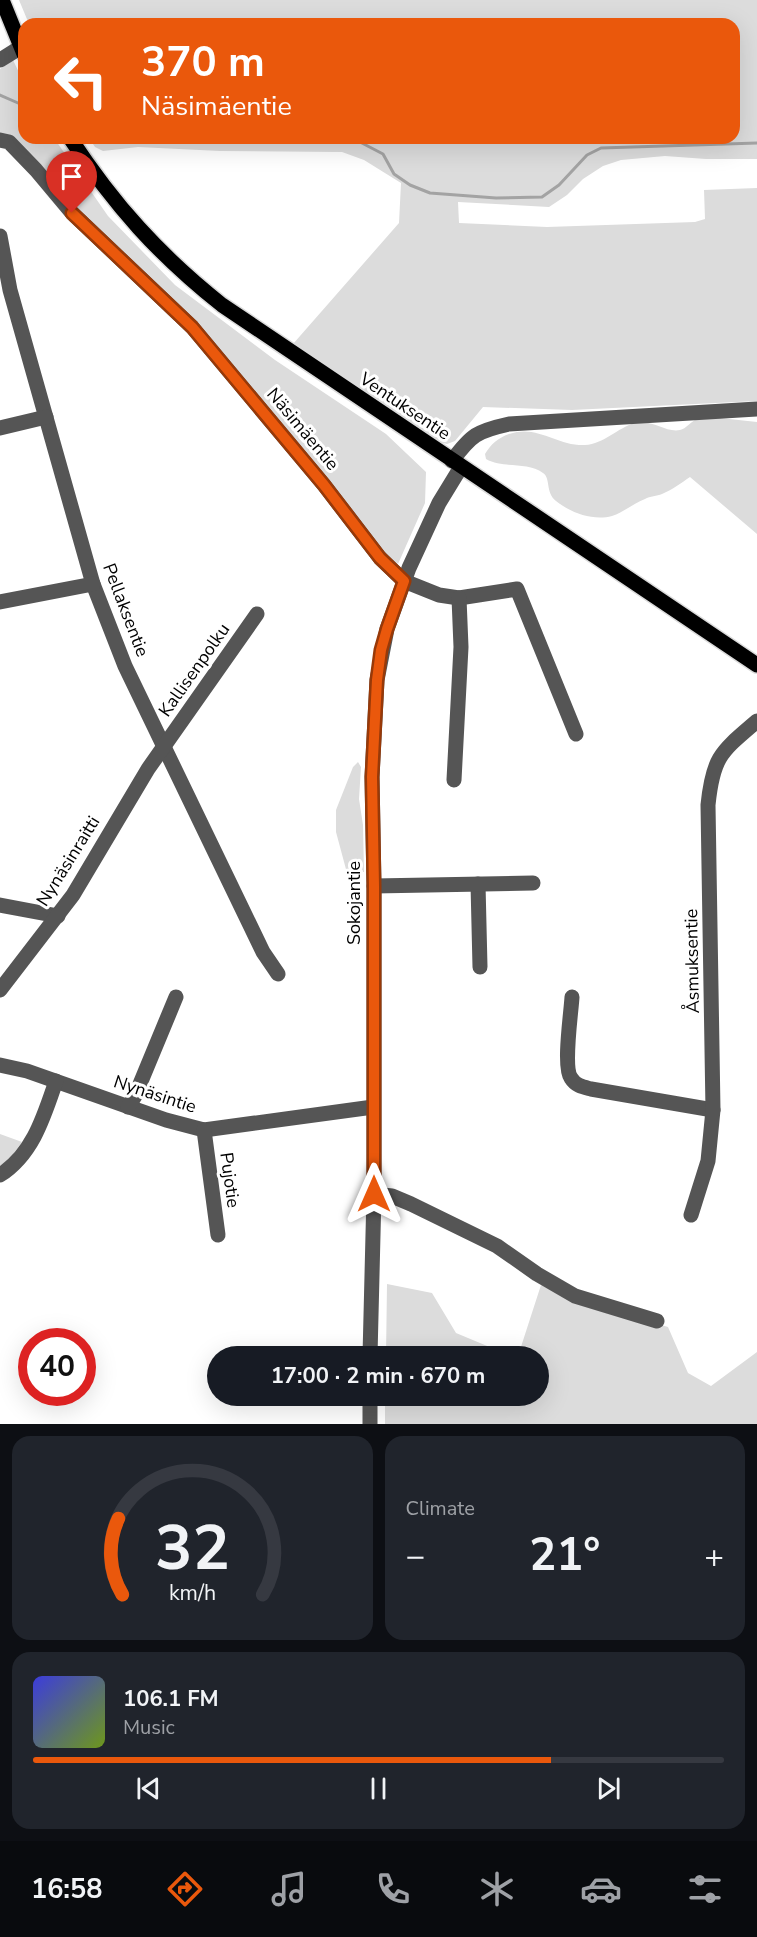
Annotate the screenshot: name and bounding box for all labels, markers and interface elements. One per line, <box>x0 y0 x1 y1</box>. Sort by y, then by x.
text: 370 m <box>141 34 265 91</box>
icon: left <box>42 42 120 120</box>
text: Näsimäentie <box>141 88 292 125</box>
pin <box>46 151 97 213</box>
icon: arrive <box>55 160 88 193</box>
street label: Ventuksentie <box>354 366 455 445</box>
street label: Näsimäentie <box>262 383 344 475</box>
street label: Pellaksentie <box>97 560 155 660</box>
street label: Kallisenpolku <box>153 618 235 722</box>
street label: Nynäsinraitti <box>31 811 105 911</box>
street label: Sokojantie <box>342 861 366 945</box>
street label: Åsmuksentie <box>679 909 705 1013</box>
street label: Nynäsintie <box>111 1069 199 1119</box>
street label: Pujotie <box>214 1151 246 1209</box>
position arrow <box>342 1162 406 1226</box>
speed limit sign: 40 <box>18 1328 96 1406</box>
text: 17:00 · 2 min · 670 m <box>271 1361 485 1391</box>
text: Climate <box>406 1495 475 1522</box>
text: 32 <box>155 1506 230 1591</box>
text: 21° <box>529 1525 600 1586</box>
text: − <box>406 1534 425 1579</box>
text: + <box>704 1534 724 1579</box>
text: km/h <box>169 1578 216 1608</box>
text: 106.1 FM <box>123 1684 219 1714</box>
text: Music <box>123 1714 175 1741</box>
icon: previous <box>132 1772 165 1805</box>
icon: pause <box>362 1772 395 1805</box>
icon: next <box>592 1772 625 1805</box>
icon: directions <box>164 1868 206 1910</box>
icon: music <box>268 1868 310 1910</box>
icon: phone <box>372 1868 414 1910</box>
icon: climate <box>476 1868 518 1910</box>
icon: car <box>580 1868 622 1910</box>
icon: filters <box>684 1868 726 1910</box>
text: 16:58 <box>31 1871 102 1908</box>

